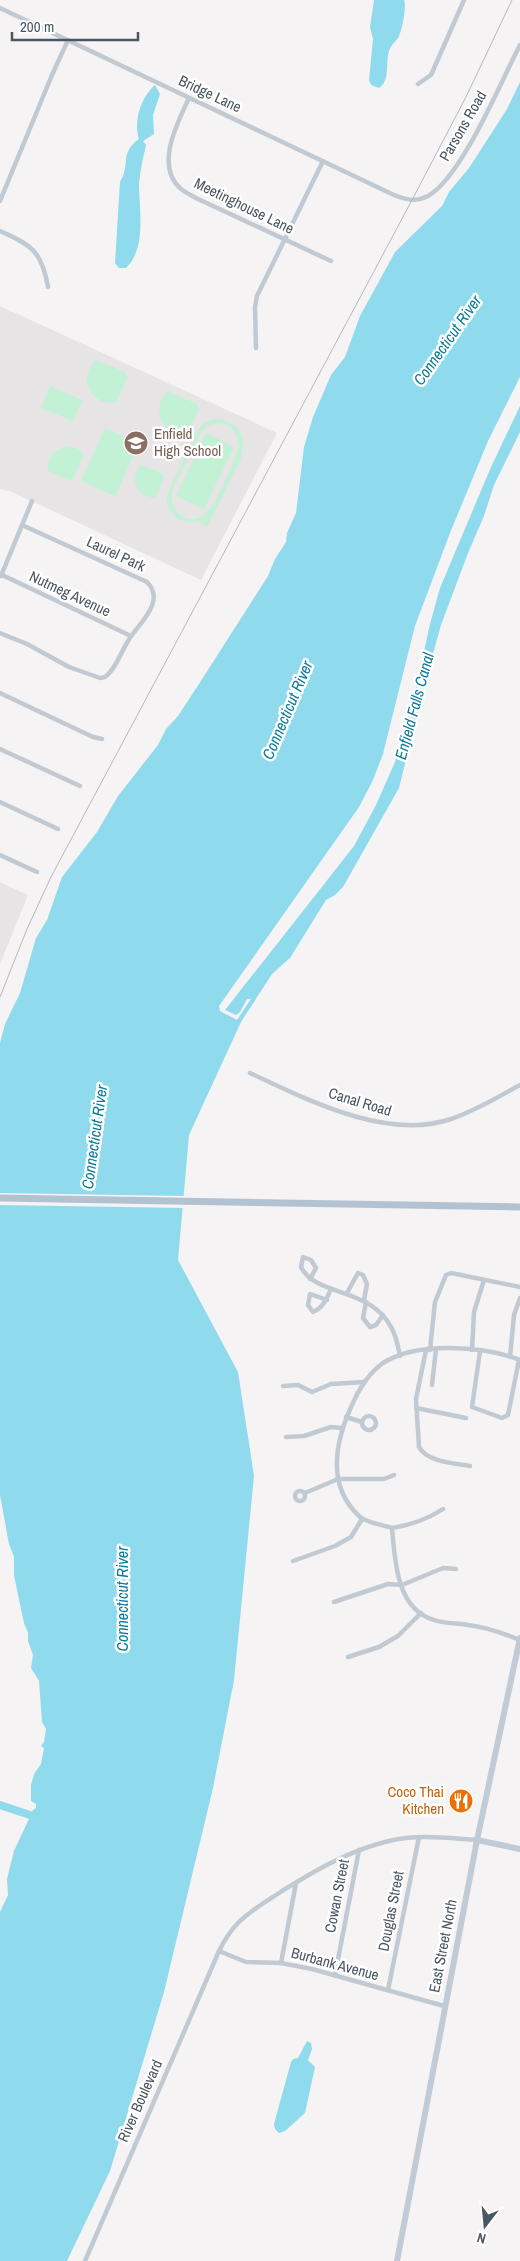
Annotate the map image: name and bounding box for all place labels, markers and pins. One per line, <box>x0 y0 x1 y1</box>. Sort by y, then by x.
place label: Enfield High School <box>154 423 221 461</box>
school or university icon: Enfield High School <box>123 430 149 456</box>
place label: Coco Thai Kitchen <box>387 1781 444 1819</box>
restaurant icon: Coco Thai Kitchen <box>448 1788 474 1814</box>

